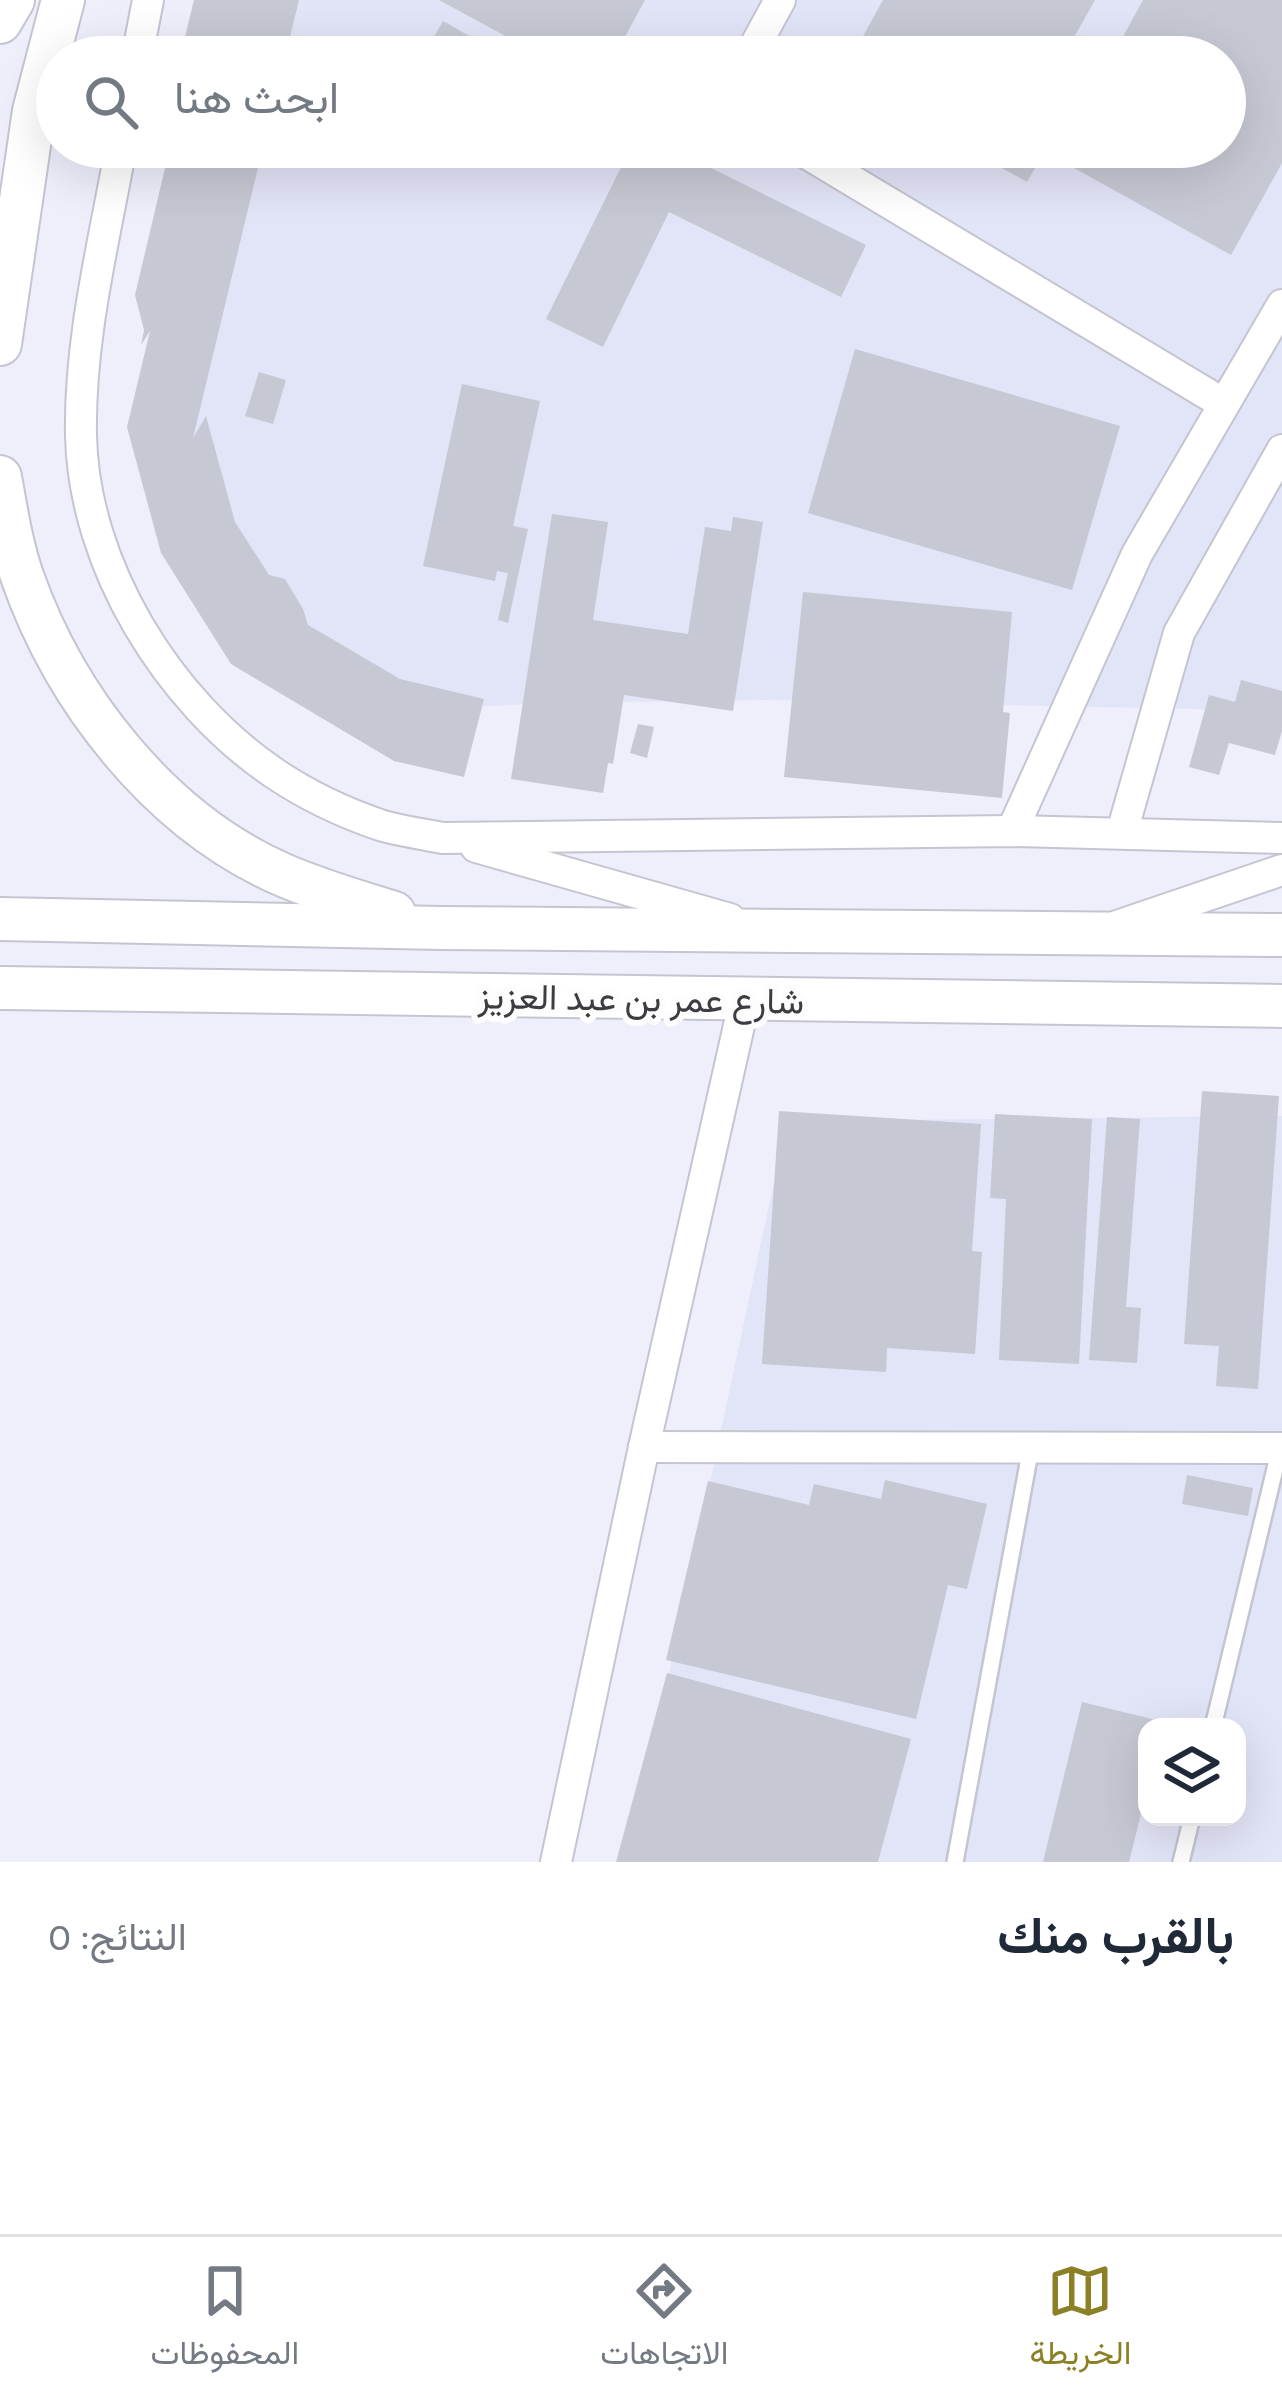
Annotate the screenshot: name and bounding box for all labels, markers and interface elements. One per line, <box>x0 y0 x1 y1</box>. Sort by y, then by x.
search box <box>36 36 1246 168</box>
icon: search <box>78 69 144 135</box>
text: ابحث هنا <box>174 72 339 124</box>
street label: شارع عمر بن عبد العزيز <box>476 975 805 1026</box>
map controls <box>1138 1718 1246 1826</box>
button: layers <box>1138 1718 1246 1826</box>
text: بالقرب منك <box>997 1906 1234 1966</box>
text: النتائج: 0 <box>48 1914 187 1960</box>
tab: المحفوظات <box>151 2258 299 2382</box>
tab: الاتجاهات <box>600 2258 728 2382</box>
tab: الخريطة <box>1029 2258 1131 2382</box>

